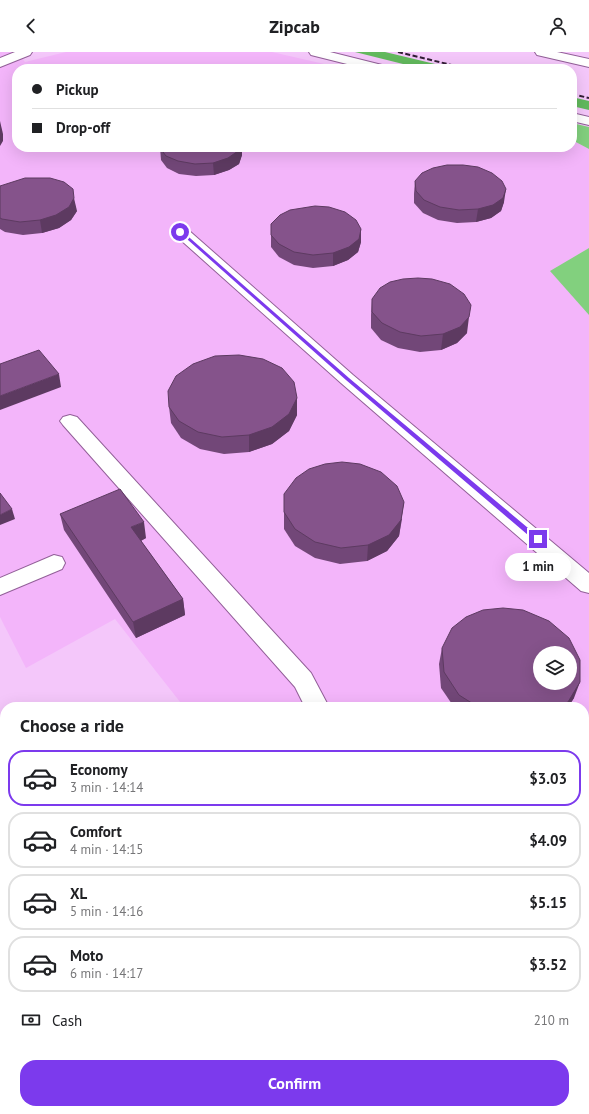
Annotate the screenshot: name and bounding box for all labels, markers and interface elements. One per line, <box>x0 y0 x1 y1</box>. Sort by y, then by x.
icon: back <box>20 15 42 37</box>
text: Zipcab <box>269 15 320 38</box>
icon: person <box>547 15 569 37</box>
text: Pickup <box>56 80 99 99</box>
text: Drop-off <box>56 118 110 137</box>
route start <box>171 223 189 241</box>
route end <box>529 530 547 548</box>
callout: 1 min <box>505 553 571 581</box>
text: 1 min <box>522 558 554 575</box>
map controls <box>533 646 577 690</box>
button: layers <box>533 646 577 690</box>
text: Choose a ride <box>20 714 124 737</box>
icon: car <box>22 760 58 796</box>
text: Economy <box>70 760 128 779</box>
text: $3.03 <box>529 769 567 788</box>
text: 3 min · 14:14 <box>70 779 143 796</box>
icon: car <box>22 822 58 858</box>
text: Comfort <box>70 822 122 841</box>
text: $4.09 <box>529 831 567 850</box>
text: 4 min · 14:15 <box>70 841 143 858</box>
icon: car <box>22 884 58 920</box>
text: XL <box>70 884 87 903</box>
text: $5.15 <box>529 893 567 912</box>
text: 5 min · 14:16 <box>70 903 143 920</box>
icon: car <box>22 946 58 982</box>
text: Moto <box>70 946 103 965</box>
text: $3.52 <box>529 955 567 974</box>
text: 6 min · 14:17 <box>70 965 143 982</box>
icon: cash <box>20 1009 42 1031</box>
text: Cash <box>52 1011 82 1030</box>
text: 210 m <box>534 1012 569 1029</box>
button: Confirm <box>20 1060 569 1106</box>

